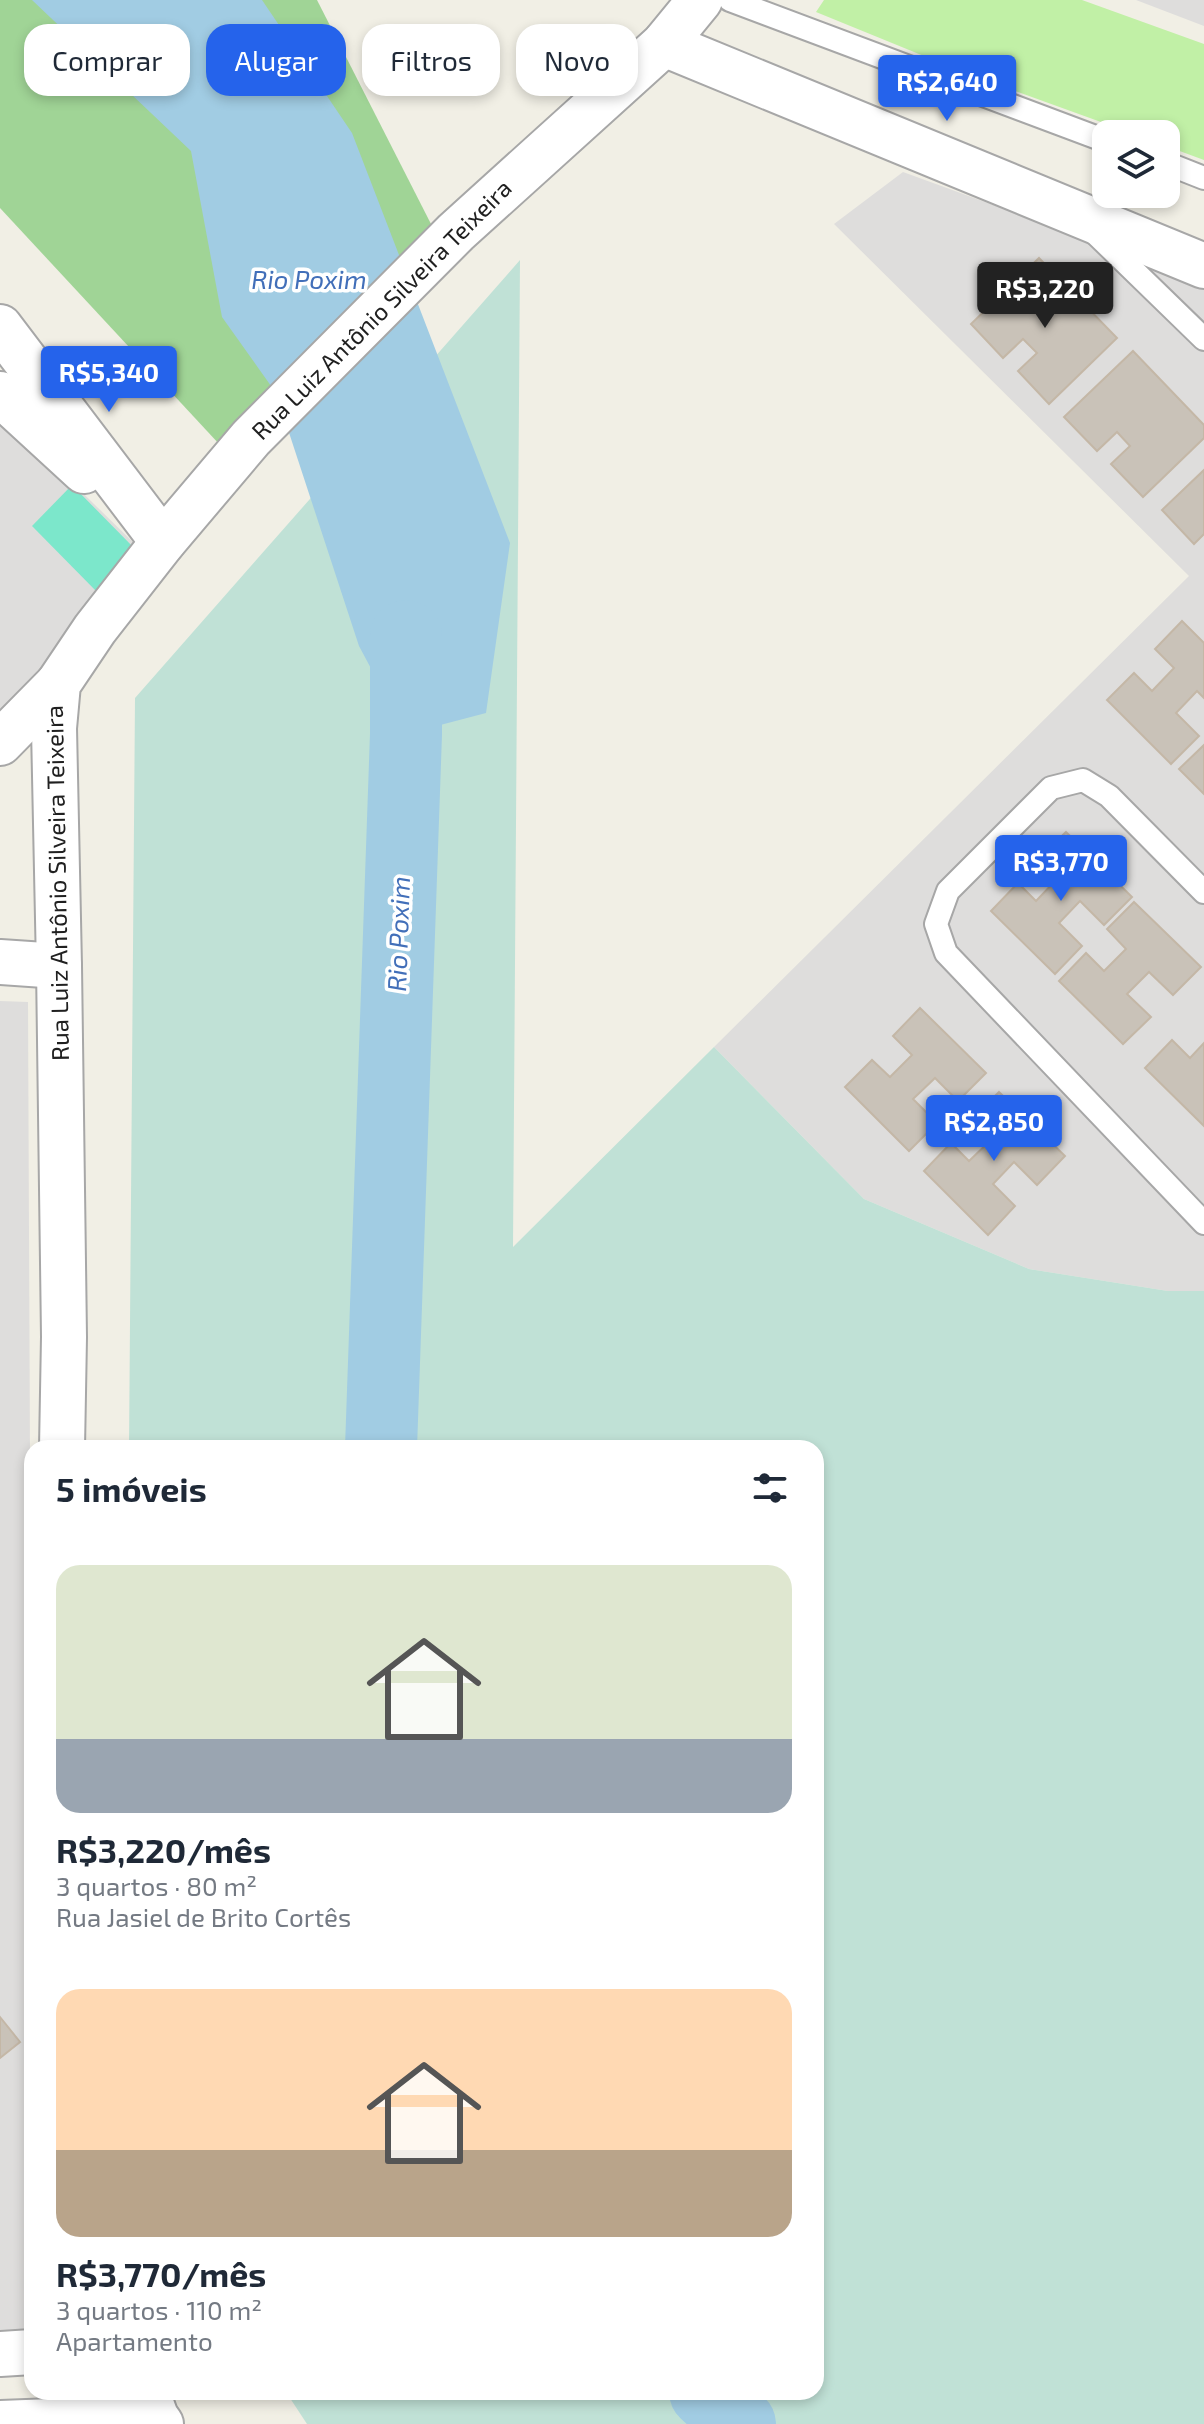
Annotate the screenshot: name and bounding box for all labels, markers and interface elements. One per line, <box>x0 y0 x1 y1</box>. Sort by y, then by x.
chip: Comprar <box>24 24 190 96</box>
chip: Alugar <box>206 24 346 96</box>
chip: Filtros <box>362 24 500 96</box>
chip: Novo <box>516 24 638 96</box>
pin: R$2,640 <box>873 55 1021 123</box>
text: R$2,640 <box>896 65 998 96</box>
map controls <box>1092 120 1180 208</box>
button: layers <box>1092 120 1180 208</box>
street label: Rua Luiz Antônio Silveira Teixeira <box>245 173 517 445</box>
pin: R$3,220 <box>971 262 1119 330</box>
water label: Rio Poxim <box>251 263 367 294</box>
text: R$3,220 <box>995 272 1095 303</box>
pin: R$5,340 <box>35 346 183 414</box>
text: R$5,340 <box>59 356 159 387</box>
street label: Rua Luiz Antônio Silveira Teixeira <box>39 705 74 1061</box>
pin: R$3,770 <box>987 835 1135 903</box>
text: R$3,770 <box>1013 845 1109 876</box>
water label: Rio Poxim <box>380 876 415 992</box>
pin: R$2,850 <box>920 1095 1068 1163</box>
text: R$2,850 <box>944 1105 1044 1136</box>
icon: filters <box>748 1466 792 1510</box>
text: 5 imóveis <box>56 1468 207 1509</box>
icon: home <box>352 1617 496 1761</box>
text: R$3,220/mês <box>56 1829 271 1870</box>
text: 3 quartos · 80 m² <box>56 1870 257 1901</box>
text: Rua Jasiel de Brito Cortês <box>56 1901 351 1932</box>
icon: home <box>352 2041 496 2185</box>
text: R$3,770/mês <box>56 2253 266 2294</box>
text: 3 quartos · 110 m² <box>56 2294 262 2325</box>
text: Apartamento <box>56 2325 213 2356</box>

